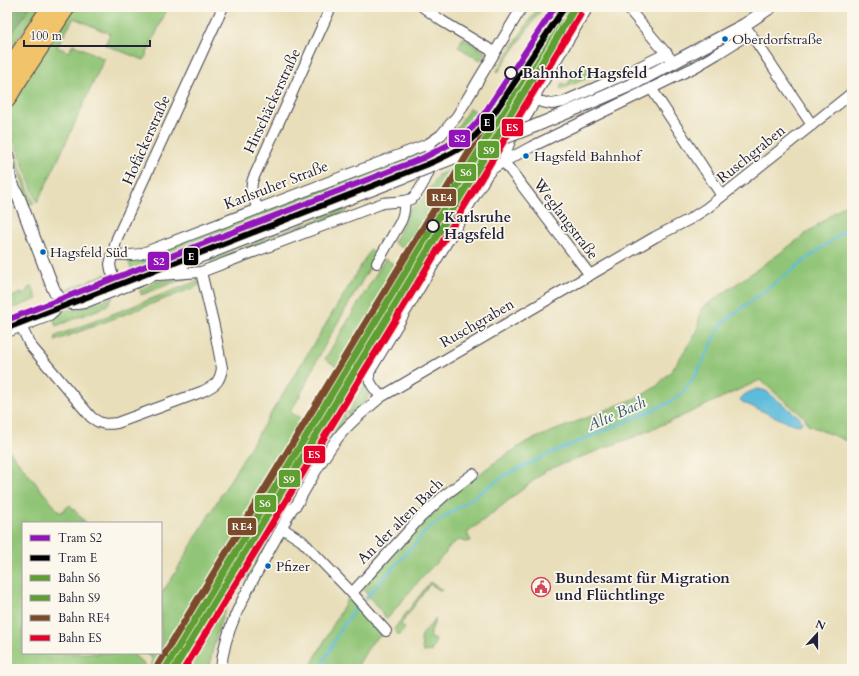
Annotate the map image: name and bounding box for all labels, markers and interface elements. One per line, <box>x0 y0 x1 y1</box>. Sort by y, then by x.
scale bar <box>24 22 150 48</box>
text: 100 m <box>30 28 63 44</box>
place label: Oberdorfstraße <box>732 30 822 49</box>
marker: Oberdorfstraße <box>720 34 730 44</box>
street label: Hirschäckerstraße <box>239 45 305 157</box>
place label: Bahnhof Hagsfeld <box>522 63 648 83</box>
marker: Bahnhof Hagsfeld <box>504 66 518 80</box>
street label: Hofäckerstraße <box>117 92 175 188</box>
line badge: E <box>480 113 495 132</box>
text: E <box>483 115 491 130</box>
line badge: ES <box>501 118 524 137</box>
text: ES <box>506 120 519 135</box>
street label: Ruschgraben <box>713 120 790 188</box>
line badge: S2 <box>448 129 471 148</box>
text: S2 <box>454 131 466 146</box>
line badge: S9 <box>477 140 500 159</box>
text: S9 <box>483 143 495 158</box>
place label: Hagsfeld Bahnhof <box>534 147 643 166</box>
marker: Hagsfeld Bahnhof <box>521 151 531 161</box>
street label: Karlsruher Straße <box>221 156 331 214</box>
line badge: S6 <box>454 163 477 182</box>
text: S6 <box>460 165 472 180</box>
street label: Weglangstraße <box>528 174 603 264</box>
line badge: RE4 <box>426 188 457 207</box>
text: RE4 <box>432 190 453 205</box>
place label: Karlsruhe Hagsfeld <box>444 207 511 244</box>
marker: Karlsruhe Hagsfeld <box>426 219 440 233</box>
place label: Hagsfeld Süd <box>50 243 128 262</box>
marker: Hagsfeld Süd <box>38 247 48 257</box>
line badge: E <box>183 247 199 266</box>
text: E <box>187 249 195 264</box>
line badge: S2 <box>147 251 170 271</box>
text: S2 <box>153 254 165 269</box>
street label: Ruschgraben <box>436 293 518 352</box>
water label: Alte Bach <box>583 391 650 437</box>
line badge: ES <box>303 445 326 464</box>
text: ES <box>308 447 321 462</box>
line badge: S9 <box>278 469 301 488</box>
text: S9 <box>283 472 295 487</box>
street label: An der alten Bach <box>353 473 448 568</box>
line badge: S6 <box>254 494 277 513</box>
text: S6 <box>259 496 271 511</box>
line badge: RE4 <box>227 517 257 536</box>
text: RE4 <box>232 519 253 534</box>
legend <box>22 522 162 654</box>
text: Tram S2 <box>58 530 102 546</box>
text: Tram E <box>58 550 97 566</box>
place label: Pfizer <box>276 557 311 576</box>
marker: Pfizer <box>263 561 273 571</box>
place label: Bundesamt für Migration und Flüchtlinge <box>555 568 730 605</box>
text: Bahn S6 <box>58 570 100 586</box>
public building icon: Bundesamt für Migration und Flüchtlinge <box>530 576 552 598</box>
text: Bahn S9 <box>58 590 100 606</box>
text: Bahn RE4 <box>58 610 110 626</box>
north arrow <box>797 614 837 654</box>
text: N <box>813 616 828 634</box>
text: Bahn ES <box>58 630 101 646</box>

